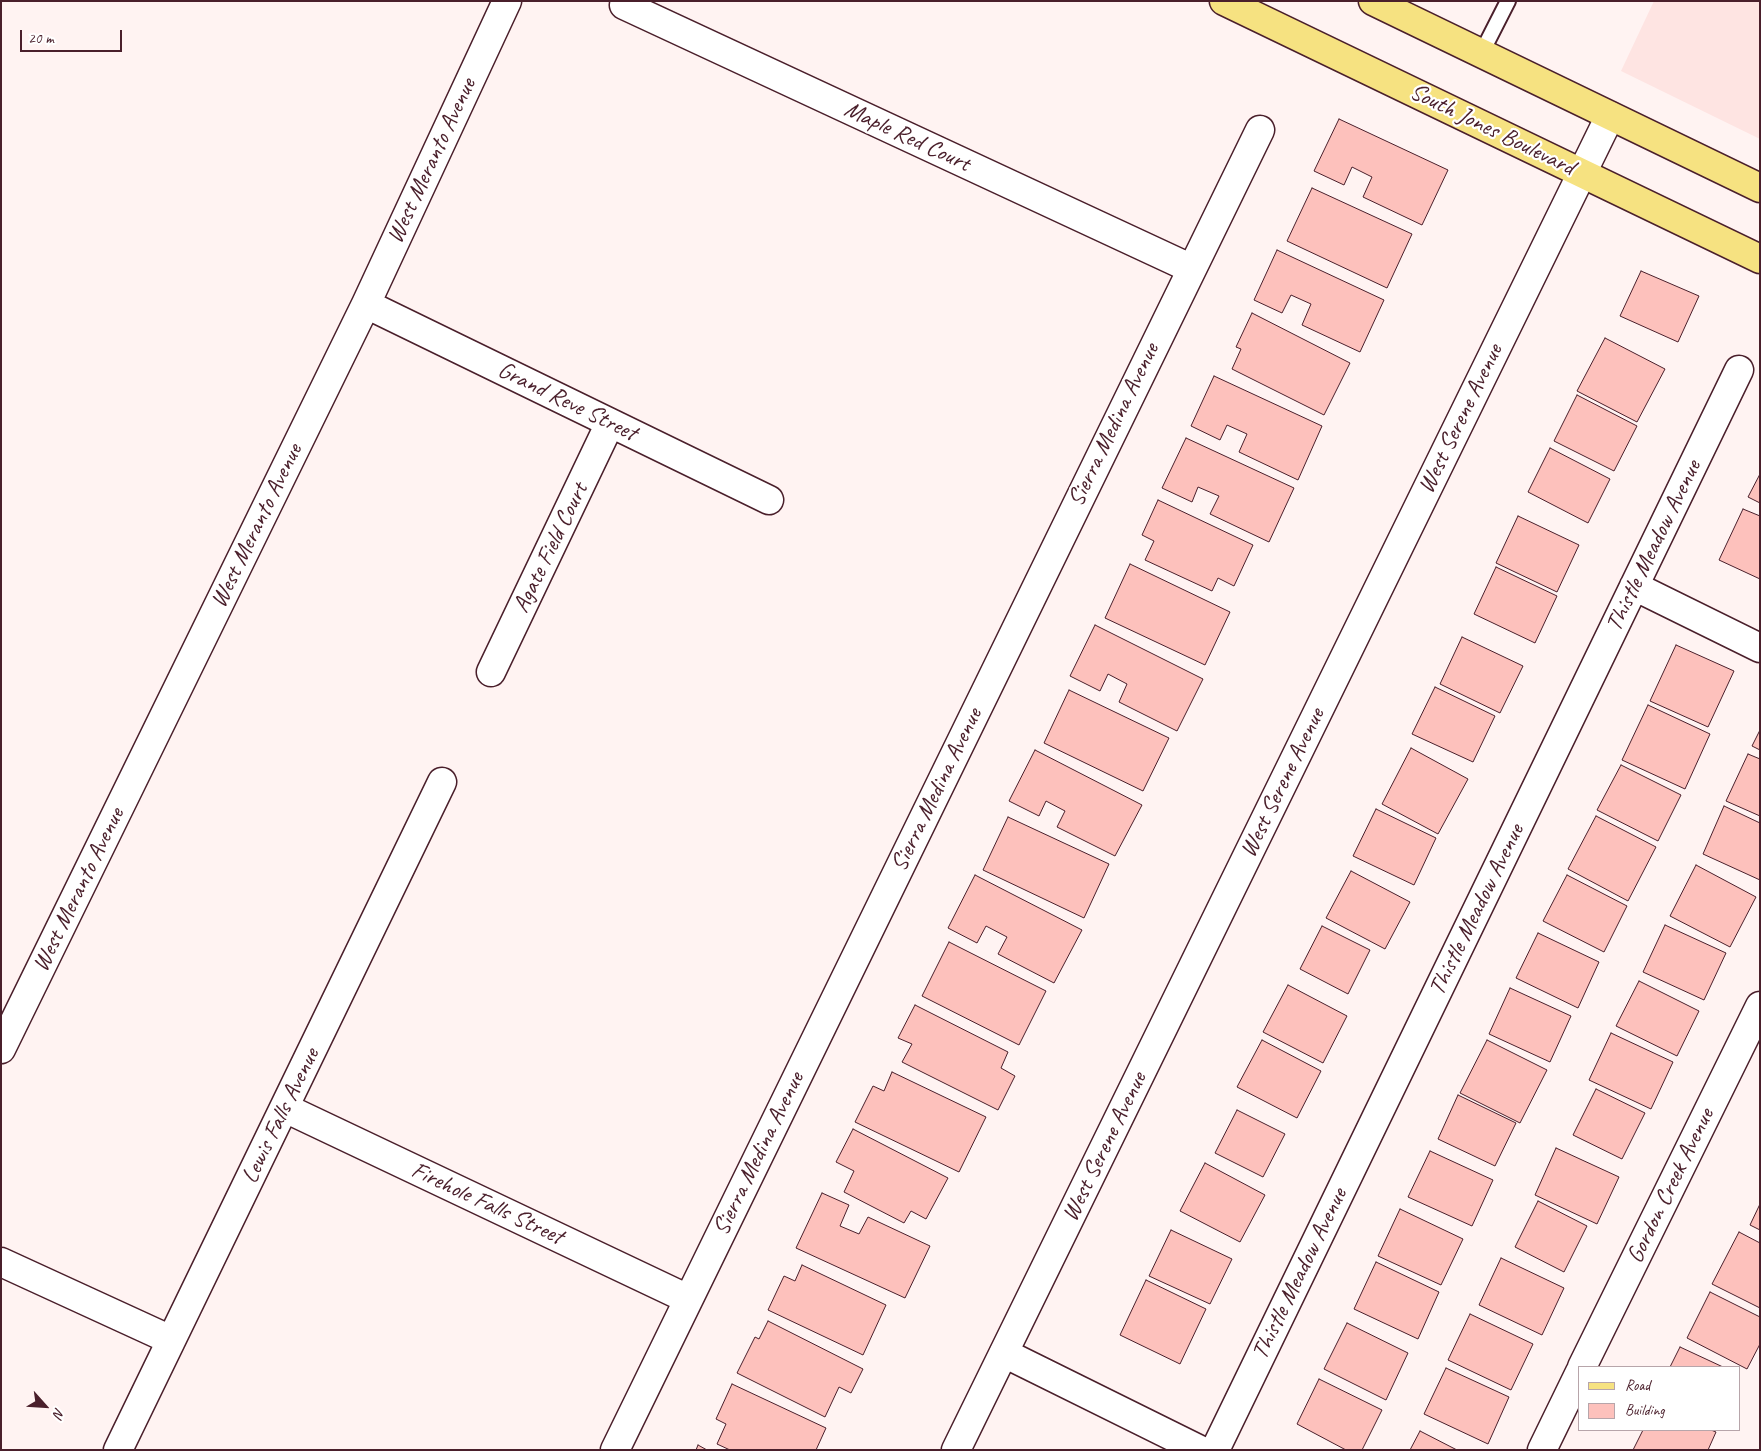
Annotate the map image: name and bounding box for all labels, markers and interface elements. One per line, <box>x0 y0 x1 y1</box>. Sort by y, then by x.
scale bar <box>22 20 125 52</box>
text: 20 m <box>28 29 54 48</box>
street label: West Meranto Avenue <box>381 74 483 248</box>
street label: South Jones Boulevard <box>1405 78 1579 182</box>
street label: Maple Red Court <box>840 95 974 179</box>
street label: Sierra Medina Avenue <box>1062 339 1166 511</box>
street label: West Serene Avenue <box>1412 340 1510 498</box>
street label: Grand Reve Street <box>493 356 641 448</box>
street label: West Meranto Avenue <box>205 439 309 613</box>
street label: Thistle Meadow Avenue <box>1600 456 1708 636</box>
street label: Agate Field Court <box>507 479 595 617</box>
street label: Sierra Medina Avenue <box>885 704 989 876</box>
street label: West Serene Avenue <box>1234 704 1332 862</box>
street label: West Meranto Avenue <box>27 803 131 977</box>
street label: Thistle Meadow Avenue <box>1423 820 1531 1000</box>
street label: Lewis Falls Avenue <box>236 1044 326 1188</box>
street label: Sierra Medina Avenue <box>707 1068 811 1240</box>
street label: West Serene Avenue <box>1056 1068 1154 1226</box>
street label: Gordon Creek Avenue <box>1621 1104 1721 1268</box>
street label: Firehole Falls Street <box>407 1156 567 1252</box>
street label: Thistle Meadow Avenue <box>1246 1184 1354 1364</box>
legend <box>1578 1366 1741 1431</box>
text: Road <box>1625 1376 1650 1395</box>
north arrow <box>20 1381 70 1431</box>
text: Building <box>1625 1401 1664 1420</box>
text: N <box>49 1405 68 1420</box>

